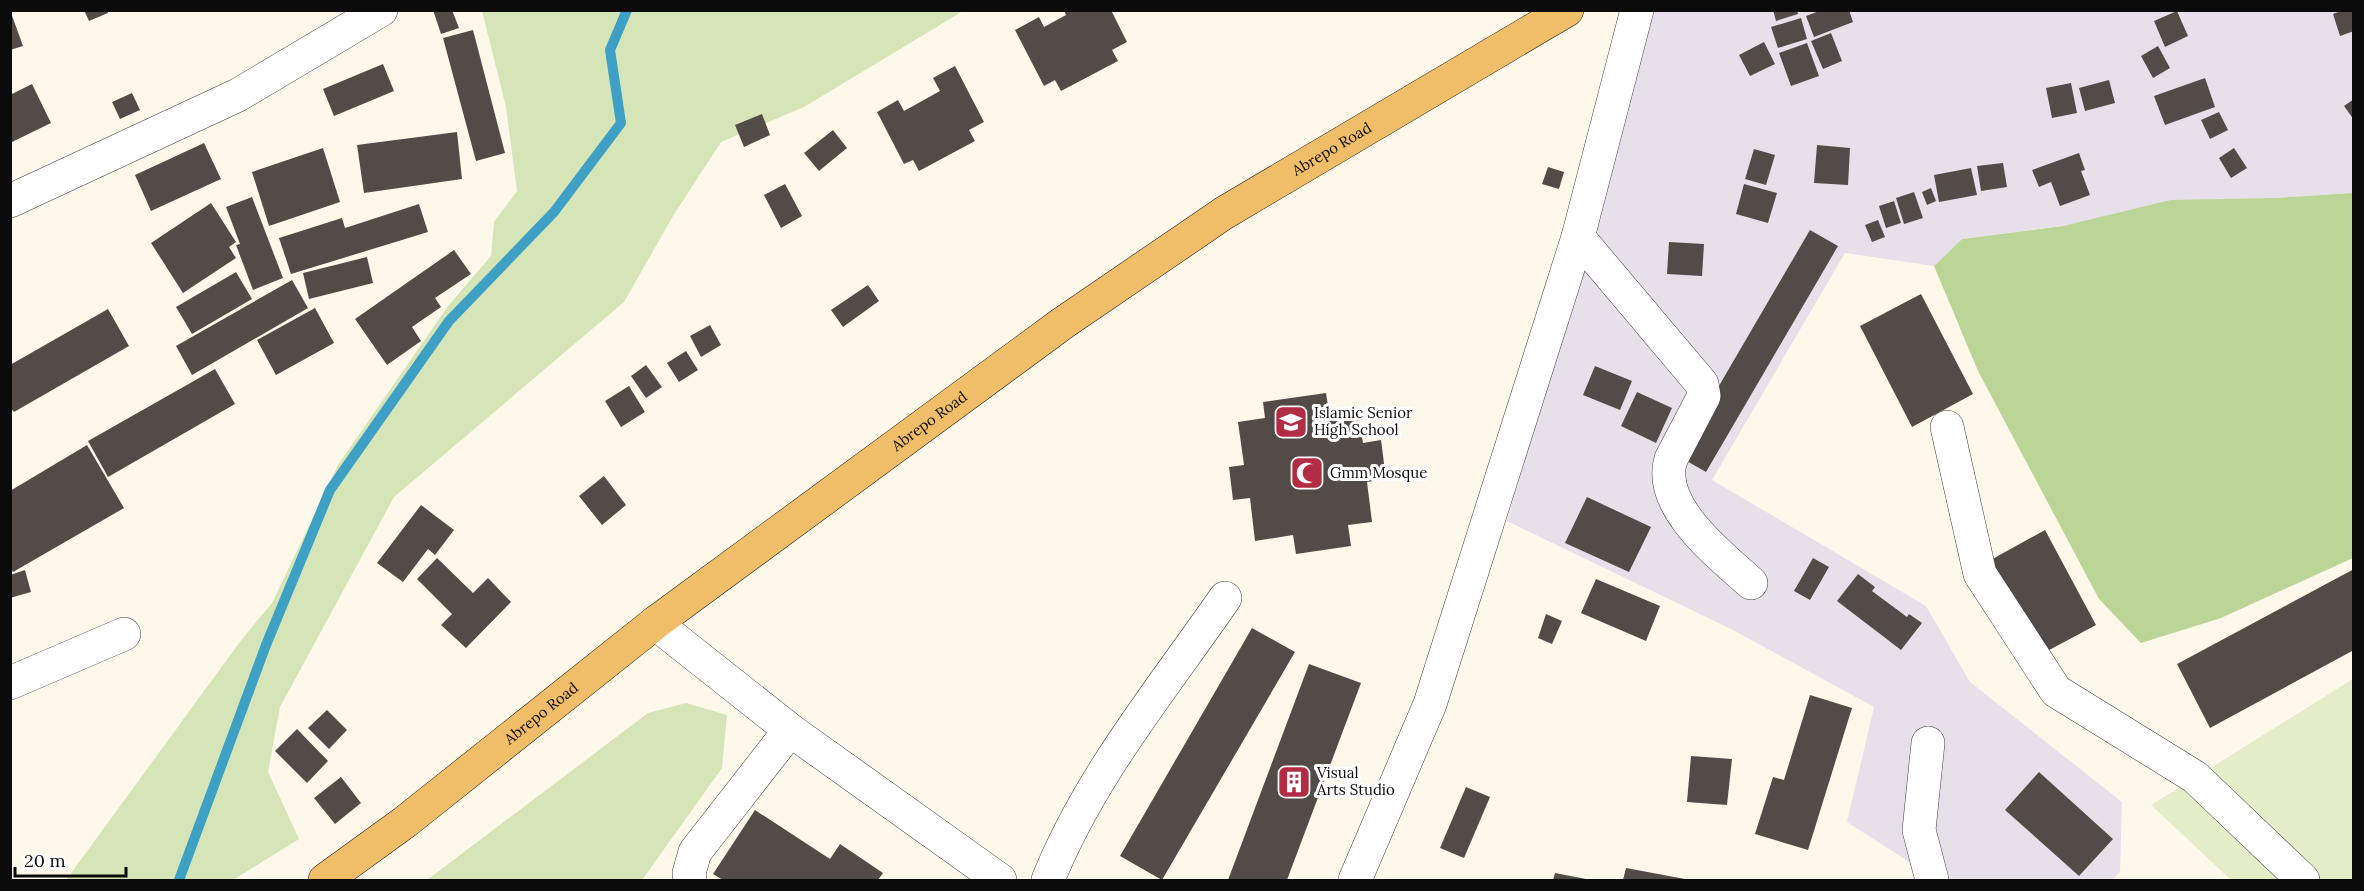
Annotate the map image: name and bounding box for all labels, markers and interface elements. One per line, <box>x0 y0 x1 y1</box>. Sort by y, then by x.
street label: Abrepo Road <box>1287 118 1375 180</box>
street label: Abrepo Road <box>887 387 971 455</box>
place label: Islamic Senior High School <box>1314 403 1413 439</box>
school or university icon: Islamic Senior High School <box>1273 404 1309 440</box>
mosque icon: Gmm Mosque <box>1289 455 1325 491</box>
place label: Gmm Mosque <box>1330 463 1427 482</box>
street label: Abrepo Road <box>499 678 582 749</box>
place label: Visual Arts Studio <box>1316 763 1395 799</box>
building icon: Visual Arts Studio <box>1276 764 1312 800</box>
scale bar <box>15 840 126 878</box>
text: 20 m <box>24 849 66 872</box>

